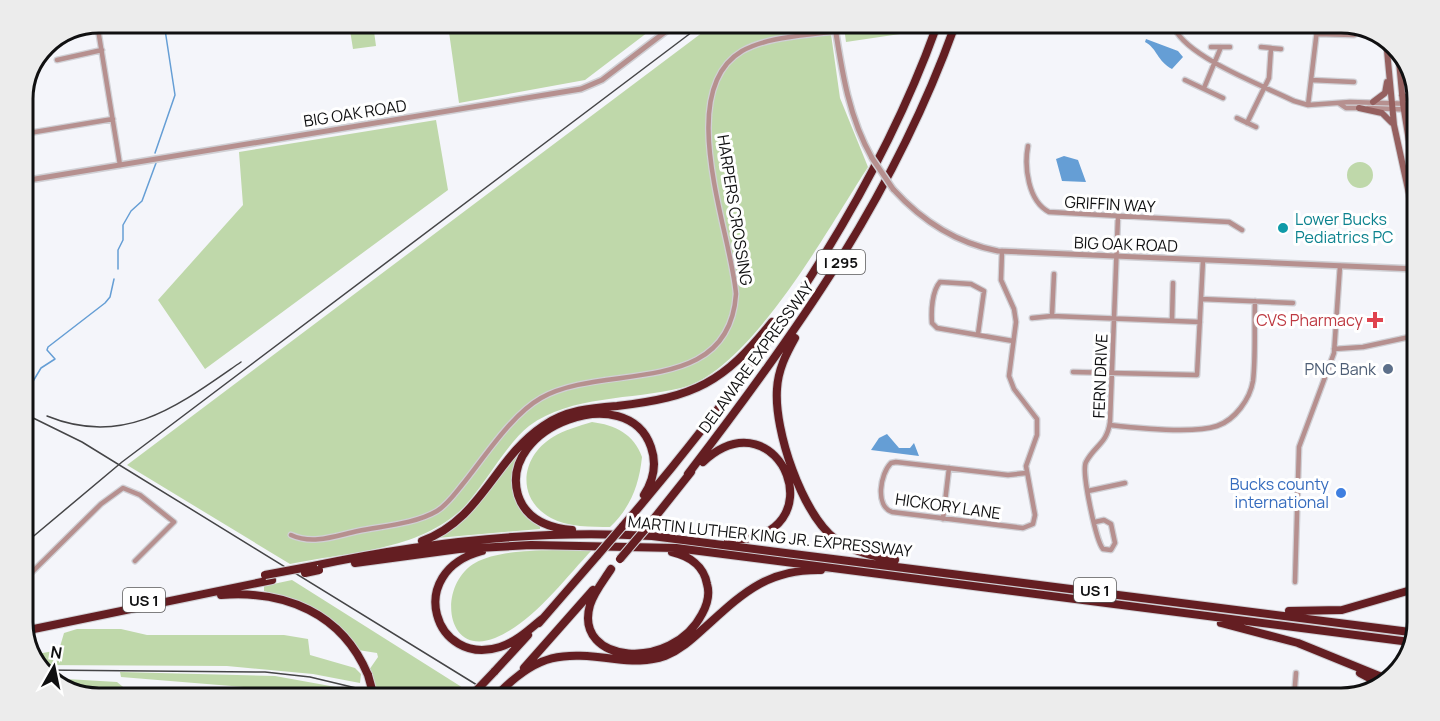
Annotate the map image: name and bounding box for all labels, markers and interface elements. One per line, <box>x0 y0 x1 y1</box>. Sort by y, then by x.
street label: BIG OAK ROAD <box>302 94 408 132</box>
street label: HARPERS CROSSING <box>712 133 758 287</box>
street label: GRIFFIN WAY <box>1064 191 1156 217</box>
place label: Lower Bucks Pediatrics PC <box>1295 208 1394 248</box>
marker: Lower Bucks Pediatrics PC <box>1276 221 1290 235</box>
street label: BIG OAK ROAD <box>1074 231 1179 257</box>
road number: I 295 <box>817 250 865 274</box>
street label: DELAWARE EXPRESSWAY <box>694 277 819 437</box>
place label: CVS Pharmacy <box>1256 309 1364 331</box>
marker: CVS Pharmacy <box>1368 313 1382 327</box>
street label: FERN DRIVE <box>1088 333 1112 419</box>
place label: PNC Bank <box>1305 358 1377 380</box>
marker: PNC Bank <box>1381 362 1395 376</box>
place label: Bucks county international <box>1230 473 1330 513</box>
marker: Bucks county international <box>1334 486 1348 500</box>
street label: HICKORY LANE <box>894 488 1002 524</box>
street label: MARTIN LUTHER KING JR. EXPRESSWAY <box>627 510 913 562</box>
road number: US 1 <box>1074 578 1116 602</box>
road number: US 1 <box>123 588 165 612</box>
north arrow <box>24 637 84 697</box>
text: N <box>49 640 64 664</box>

